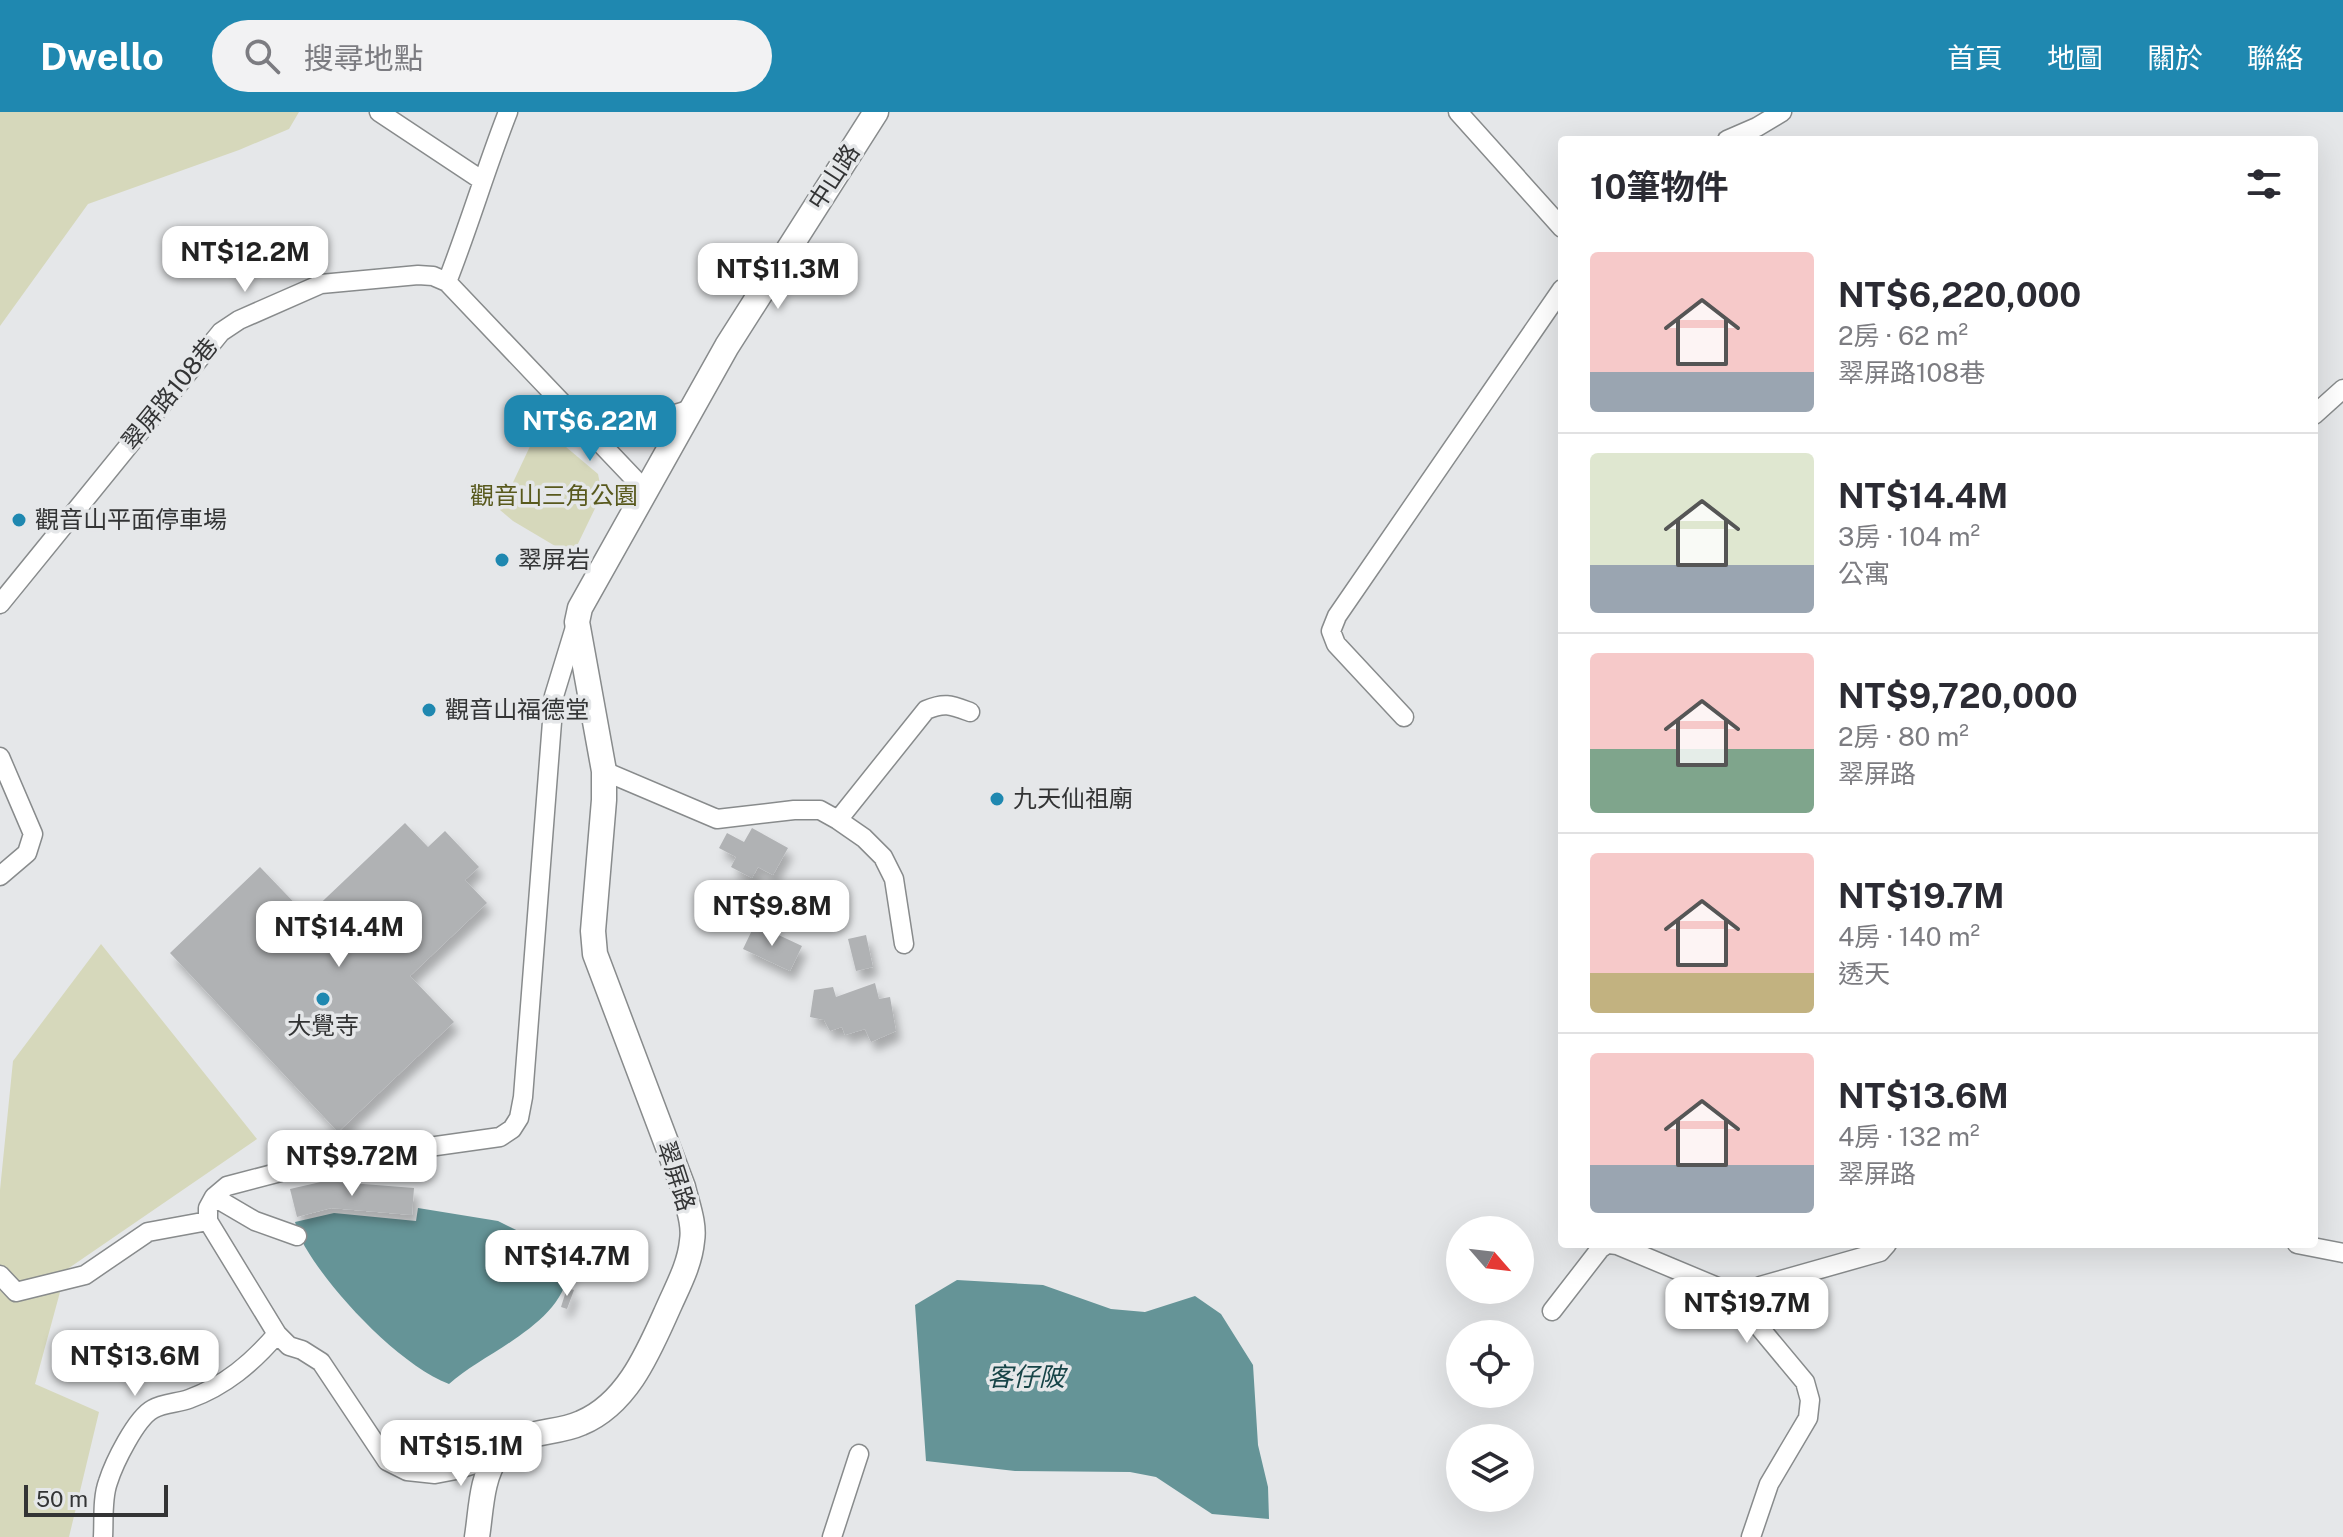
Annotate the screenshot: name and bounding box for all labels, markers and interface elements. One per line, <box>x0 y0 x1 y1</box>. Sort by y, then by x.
search box <box>212 20 772 92</box>
text: Dwello <box>40 34 164 79</box>
icon: search <box>240 34 284 78</box>
text: 搜尋地點 <box>304 40 424 76</box>
text: 首頁 <box>1947 41 2003 74</box>
text: 地圖 <box>2047 41 2103 74</box>
text: 關於 <box>2147 41 2203 74</box>
text: 聯絡 <box>2247 41 2303 74</box>
street label: 中山路 <box>802 139 865 214</box>
icon: filters <box>2242 162 2286 206</box>
text: 10筆物件 <box>1590 167 1728 207</box>
pin: NT$12.2M <box>162 226 328 294</box>
text: NT$12.2M <box>180 236 310 267</box>
pin: NT$11.3M <box>695 243 861 311</box>
text: NT$11.3M <box>716 253 840 284</box>
text: NT$6,220,000 <box>1838 275 2081 315</box>
icon: home <box>1654 284 1750 380</box>
text: 2房 · 62 m² <box>1838 320 1968 351</box>
street label: 翠屏路108巷 <box>116 332 223 455</box>
text: 翠屏路108巷 <box>1838 357 1985 388</box>
pin: NT$6.22M <box>507 395 673 463</box>
text: NT$6.22M <box>522 405 658 436</box>
text: NT$14.4M <box>1838 476 2008 516</box>
park label: 觀音山三角公園 <box>470 481 638 509</box>
icon: home <box>1654 485 1750 581</box>
place label: 觀音山平面停車場 <box>35 505 227 533</box>
marker: 觀音山平面停車場 <box>10 511 28 529</box>
text: 3房 · 104 m² <box>1838 521 1980 552</box>
place label: 翠屏岩 <box>518 545 590 573</box>
marker: 翠屏岩 <box>493 551 511 569</box>
text: 公寓 <box>1838 558 1890 589</box>
text: NT$9,720,000 <box>1838 676 2078 716</box>
icon: home <box>1654 685 1750 781</box>
place label: 觀音山福德堂 <box>445 695 589 723</box>
marker: 觀音山福德堂 <box>420 701 438 719</box>
text: 2房 · 80 m² <box>1838 721 1969 752</box>
text: 翠屏路 <box>1838 758 1916 789</box>
place label: 九天仙祖廟 <box>1013 784 1133 812</box>
marker: 九天仙祖廟 <box>988 790 1006 808</box>
text: NT$19.7M <box>1838 876 2005 916</box>
pin: NT$9.8M <box>698 880 846 948</box>
icon: home <box>1654 885 1750 981</box>
text: NT$9.8M <box>712 890 832 921</box>
pin: NT$14.4M <box>256 901 422 969</box>
text: NT$14.4M <box>274 911 404 942</box>
text: 4房 · 140 m² <box>1838 921 1980 952</box>
text: 透天 <box>1838 958 1890 989</box>
marker: 大覺寺 <box>314 990 332 1008</box>
place label: 大覺寺 <box>287 1011 359 1039</box>
text: NT$13.6M <box>1838 1076 2009 1116</box>
icon: home <box>1654 1085 1750 1181</box>
text: 4房 · 132 m² <box>1838 1121 1980 1152</box>
pin: NT$9.72M <box>269 1130 435 1198</box>
street label: 翠屏路 <box>653 1137 701 1214</box>
text: NT$9.72M <box>286 1140 418 1171</box>
text: 翠屏路 <box>1838 1158 1916 1189</box>
north arrow <box>1446 1216 1534 1304</box>
map controls <box>1446 1216 1534 1512</box>
pin: NT$14.7M <box>484 1230 650 1298</box>
text: NT$14.7M <box>503 1240 631 1271</box>
pin: NT$19.7M <box>1664 1277 1830 1345</box>
text: NT$19.7M <box>1683 1287 1811 1318</box>
button: locate <box>1446 1320 1534 1408</box>
pin: NT$13.6M <box>52 1330 218 1398</box>
text: NT$13.6M <box>70 1340 200 1371</box>
water label: 客仔陂 <box>987 1361 1069 1392</box>
pin: NT$15.1M <box>378 1420 544 1488</box>
button: layers <box>1446 1424 1534 1512</box>
text: NT$15.1M <box>399 1430 523 1461</box>
scale bar <box>24 1481 168 1517</box>
text: 50 m <box>36 1486 88 1512</box>

